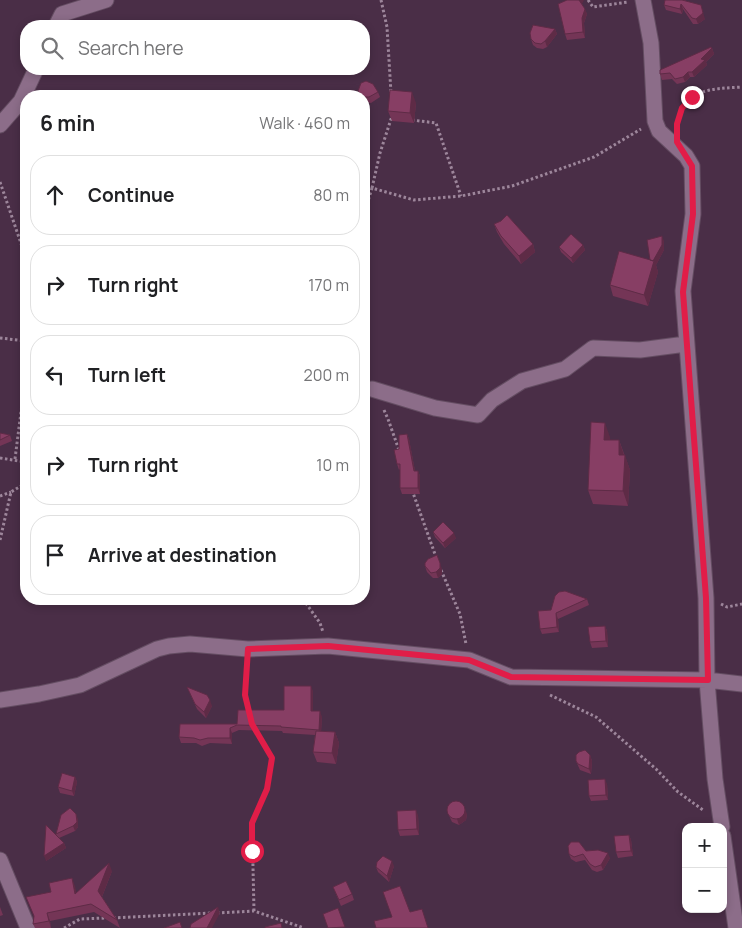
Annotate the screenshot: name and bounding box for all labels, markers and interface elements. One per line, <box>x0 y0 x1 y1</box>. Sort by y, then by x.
search box <box>20 20 370 75</box>
icon: search <box>38 34 66 62</box>
text: Search here <box>78 35 184 61</box>
route end <box>681 86 704 109</box>
text: 6 min <box>40 109 95 137</box>
text: Walk · 460 m <box>259 112 350 134</box>
icon: ahead <box>41 181 69 209</box>
text: Continue <box>88 182 174 208</box>
text: 80 m <box>313 184 349 206</box>
icon: right <box>41 271 69 299</box>
text: Turn right <box>88 272 178 298</box>
text: 170 m <box>308 274 349 296</box>
icon: left <box>41 361 69 389</box>
text: Turn left <box>88 362 166 388</box>
text: 200 m <box>304 364 349 386</box>
icon: right <box>41 451 69 479</box>
text: Turn right <box>88 452 178 478</box>
text: 10 m <box>316 454 349 476</box>
icon: arrive <box>41 541 69 569</box>
text: Arrive at destination <box>88 542 277 568</box>
map controls <box>682 823 727 913</box>
button: + <box>682 823 727 868</box>
route start <box>241 840 264 863</box>
button: − <box>682 868 727 913</box>

